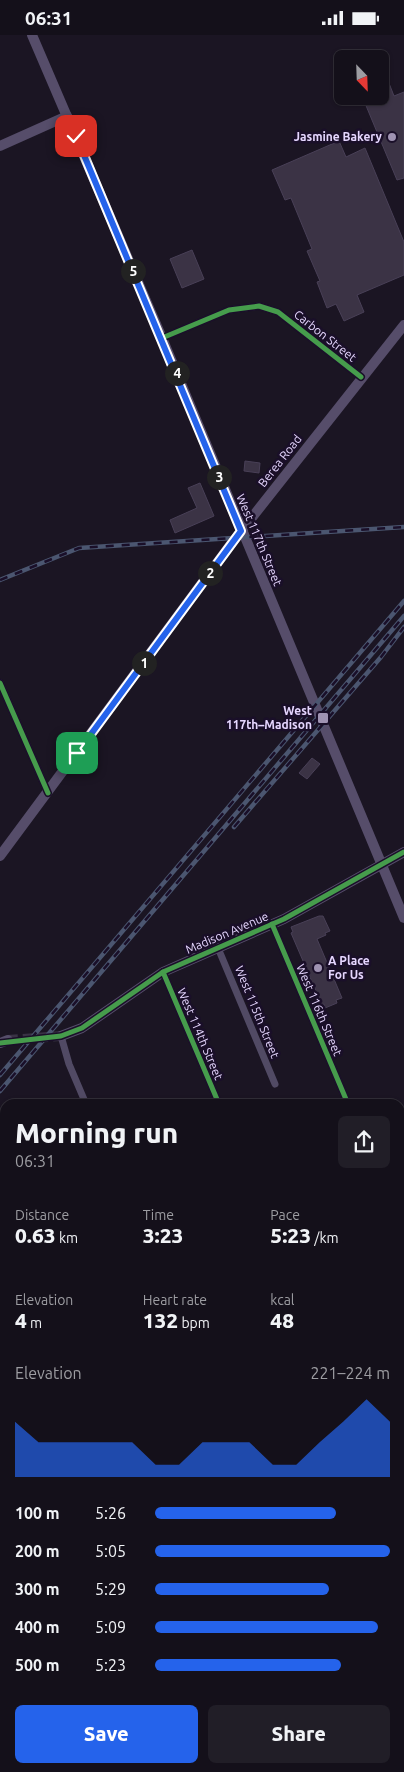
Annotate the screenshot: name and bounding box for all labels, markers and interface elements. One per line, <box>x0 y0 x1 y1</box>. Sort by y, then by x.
text: 06:31 <box>25 7 73 29</box>
north arrow <box>334 50 389 105</box>
map controls <box>334 50 389 105</box>
pin <box>55 115 97 157</box>
icon: check <box>62 122 90 150</box>
place label: Jasmine Bakery <box>294 130 383 143</box>
marker: Jasmine Bakery <box>386 131 398 143</box>
pin: 5 <box>120 259 146 283</box>
text: 5 <box>130 263 137 279</box>
street label: Carbon Street <box>292 307 359 364</box>
pin: 4 <box>164 361 190 385</box>
text: 4 <box>174 365 181 381</box>
street label: Berea Road <box>255 432 304 489</box>
pin: 3 <box>206 465 232 489</box>
text: 3 <box>216 469 223 485</box>
street label: West 117th Street <box>234 492 285 588</box>
pin: 2 <box>198 561 222 585</box>
text: 2 <box>207 565 214 581</box>
pin: 1 <box>132 651 156 675</box>
text: 1 <box>141 655 148 671</box>
place label: West 117th–Madison <box>226 704 312 731</box>
marker: West 117th–Madison <box>316 711 330 725</box>
pin <box>56 732 98 774</box>
icon: arrive <box>63 739 91 767</box>
street label: Madison Avenue <box>183 909 270 956</box>
place label: A Place For Us <box>328 954 370 981</box>
street label: West 116th Street <box>294 962 345 1058</box>
marker: A Place For Us <box>312 962 324 974</box>
street label: West 115th Street <box>233 964 282 1060</box>
street label: West 114th Street <box>175 986 226 1082</box>
button: share <box>338 1116 390 1168</box>
text: Morning run <box>15 1117 178 1148</box>
text: 06:31 <box>15 1152 55 1170</box>
text: Distance <box>15 1207 69 1223</box>
text: Time <box>143 1207 174 1223</box>
text: Pace <box>270 1207 300 1223</box>
text: 0.63 <box>15 1223 56 1247</box>
text: 3:23 <box>143 1223 183 1247</box>
text: 5:23 <box>270 1223 311 1247</box>
text: km <box>56 1230 78 1246</box>
text: /km <box>311 1230 339 1246</box>
text: Elevation <box>15 1292 73 1308</box>
text: Heart rate <box>143 1292 207 1308</box>
text: kcal <box>270 1292 295 1308</box>
text: 4 <box>15 1308 27 1332</box>
text: 132 <box>143 1308 178 1332</box>
text: 48 <box>270 1308 294 1332</box>
text: m <box>27 1315 42 1331</box>
text: bpm <box>178 1315 210 1331</box>
text: Elevation <box>15 1364 82 1382</box>
text: 221–224 m <box>310 1364 390 1382</box>
text: 100 m <box>15 1504 60 1522</box>
text: 5:26 <box>95 1504 126 1522</box>
text: 200 m <box>15 1542 60 1560</box>
text: 5:05 <box>95 1542 126 1560</box>
text: 300 m <box>15 1580 60 1598</box>
text: 5:29 <box>95 1580 126 1598</box>
text: 400 m <box>15 1618 60 1636</box>
text: 5:09 <box>95 1618 126 1636</box>
text: 500 m <box>15 1656 60 1674</box>
text: 5:23 <box>95 1656 126 1674</box>
button: Save <box>15 1705 198 1763</box>
button: Share <box>208 1705 390 1763</box>

